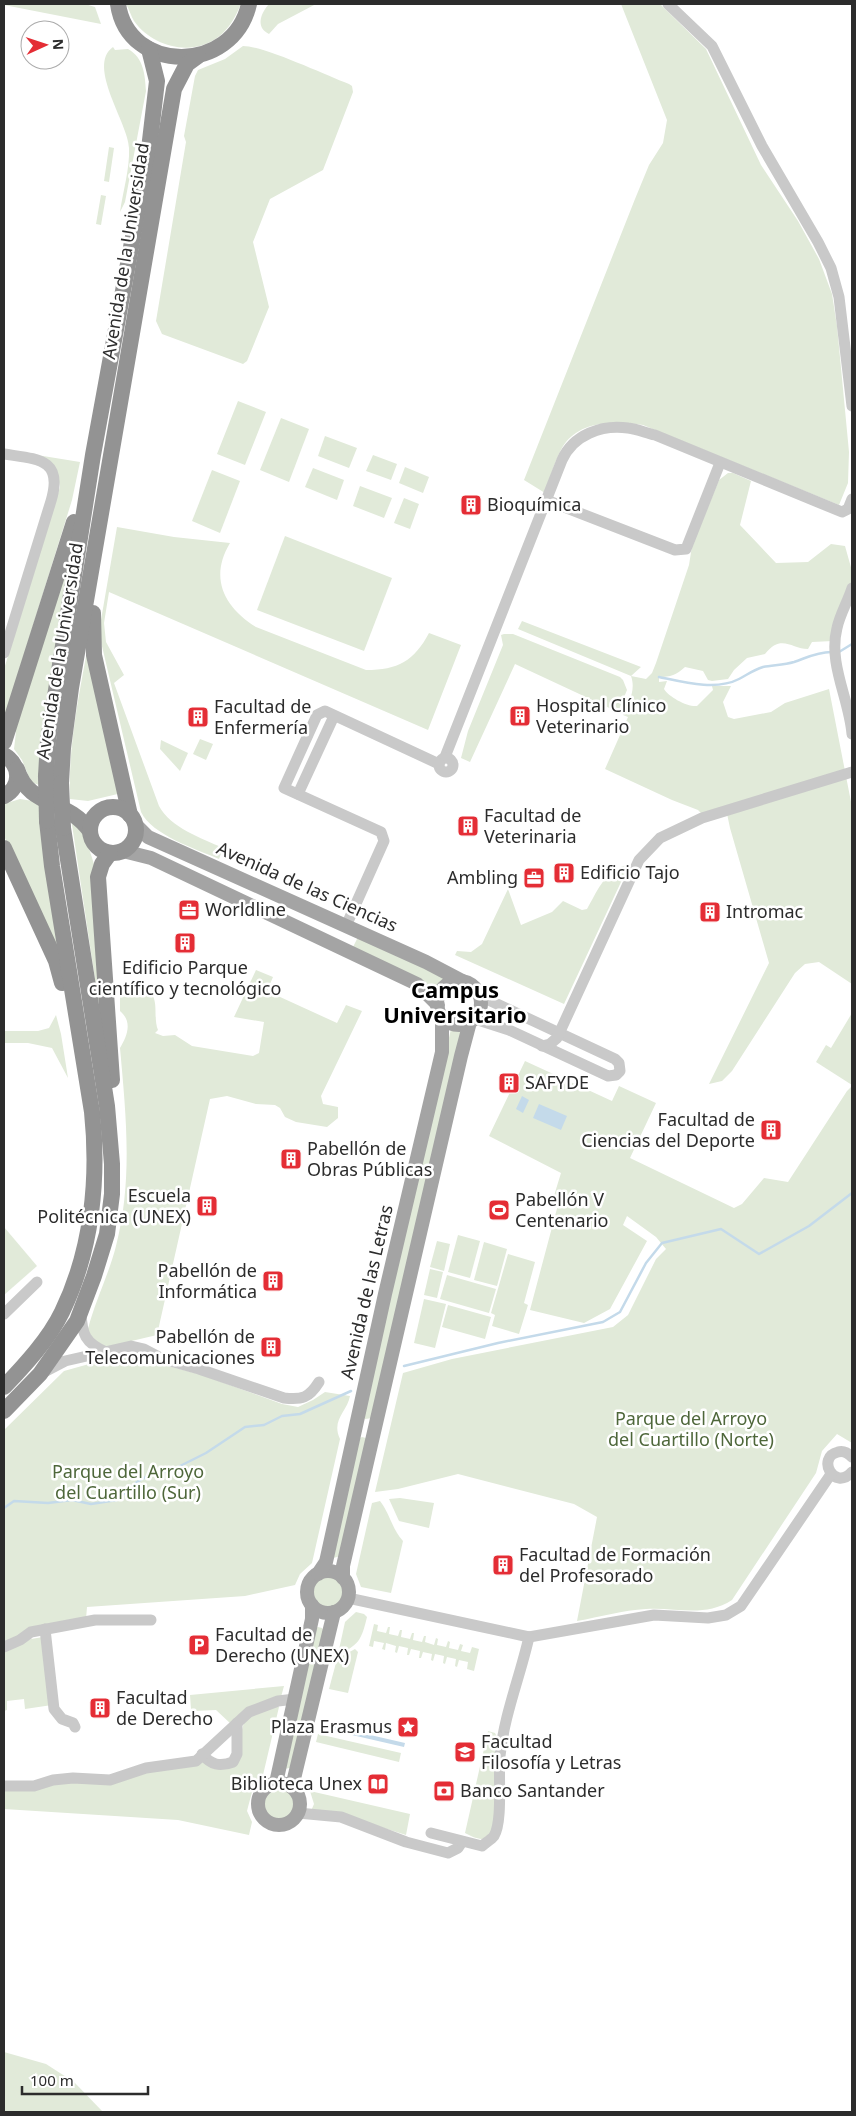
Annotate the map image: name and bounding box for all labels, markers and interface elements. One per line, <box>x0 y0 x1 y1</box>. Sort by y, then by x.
north arrow <box>20 20 70 70</box>
text: N <box>49 38 68 50</box>
street label: Avenida de la Universidad <box>96 141 154 361</box>
place label: Bioquímica <box>487 492 581 516</box>
building icon: Bioquímica <box>459 493 483 517</box>
street label: Avenida de la Universidad <box>30 541 88 761</box>
place label: Hospital Clínico Veterinario <box>536 693 666 738</box>
place label: Facultad de Enfermería <box>214 694 311 739</box>
building icon: Hospital Clínico Veterinario <box>508 704 532 728</box>
building icon: Facultad de Enfermería <box>186 705 210 729</box>
place label: Facultad de Veterinaria <box>484 803 581 848</box>
building icon: Facultad de Veterinaria <box>456 814 480 838</box>
street label: Avenida de las Ciencias <box>213 835 402 937</box>
place label: Edificio Tajo <box>580 860 680 884</box>
building icon: Edificio Tajo <box>552 861 576 885</box>
place label: Ambling <box>447 865 518 889</box>
office icon: Ambling <box>522 866 546 890</box>
place label: Worldline <box>205 897 286 921</box>
office icon: Worldline <box>177 898 201 922</box>
place label: Intromac <box>726 899 804 923</box>
building icon: Intromac <box>698 900 722 924</box>
building icon: Edificio Parque científico y tecnológico <box>173 931 197 955</box>
place label: Edificio Parque científico y tecnológico <box>89 955 281 1000</box>
district label: Campus Universitario <box>383 974 527 1029</box>
place label: SAFYDE <box>525 1070 589 1094</box>
building icon: SAFYDE <box>497 1071 521 1095</box>
place label: Facultad de Ciencias del Deporte <box>581 1107 755 1152</box>
building icon: Facultad de Ciencias del Deporte <box>759 1118 783 1142</box>
place label: Pabellón de Obras Públicas <box>307 1136 432 1181</box>
building icon: Pabellón de Obras Públicas <box>279 1147 303 1171</box>
place label: Escuela Politécnica (UNEX) <box>37 1183 191 1228</box>
place label: Pabellón V Centenario <box>515 1187 609 1232</box>
building icon: Escuela Politécnica (UNEX) <box>195 1194 219 1218</box>
sports icon: Pabellón V Centenario <box>487 1198 511 1222</box>
street label: Avenida de las Letras <box>334 1202 398 1381</box>
place label: Pabellón de Informática <box>158 1258 257 1303</box>
building icon: Pabellón de Informática <box>261 1269 285 1293</box>
place label: Pabellón de Telecomunicaciones <box>85 1324 255 1369</box>
building icon: Pabellón de Telecomunicaciones <box>259 1335 283 1359</box>
park label: Parque del Arroyo del Cuartillo (Norte) <box>608 1406 774 1451</box>
park label: Parque del Arroyo del Cuartillo (Sur) <box>52 1459 204 1504</box>
place label: Facultad de Formación del Profesorado <box>519 1542 711 1587</box>
building icon: Facultad de Formación del Profesorado <box>491 1553 515 1577</box>
place label: Facultad de Derecho (UNEX) <box>215 1622 349 1667</box>
parking icon: Facultad de Derecho (UNEX) <box>187 1633 211 1657</box>
place label: Facultad de Derecho <box>116 1685 213 1730</box>
building icon: Facultad de Derecho <box>88 1696 112 1720</box>
place label: Plaza Erasmus <box>271 1714 392 1738</box>
place icon: Plaza Erasmus <box>396 1715 420 1739</box>
place label: Facultad Filosofía y Letras <box>481 1729 621 1774</box>
school or university icon: Facultad Filosofía y Letras <box>453 1740 477 1764</box>
place label: Biblioteca Unex <box>231 1771 362 1795</box>
library icon: Biblioteca Unex <box>366 1772 390 1796</box>
place label: Banco Santander <box>460 1778 605 1802</box>
bank icon: Banco Santander <box>432 1779 456 1803</box>
scale bar <box>22 2064 149 2096</box>
text: 100 m <box>30 2070 74 2090</box>

